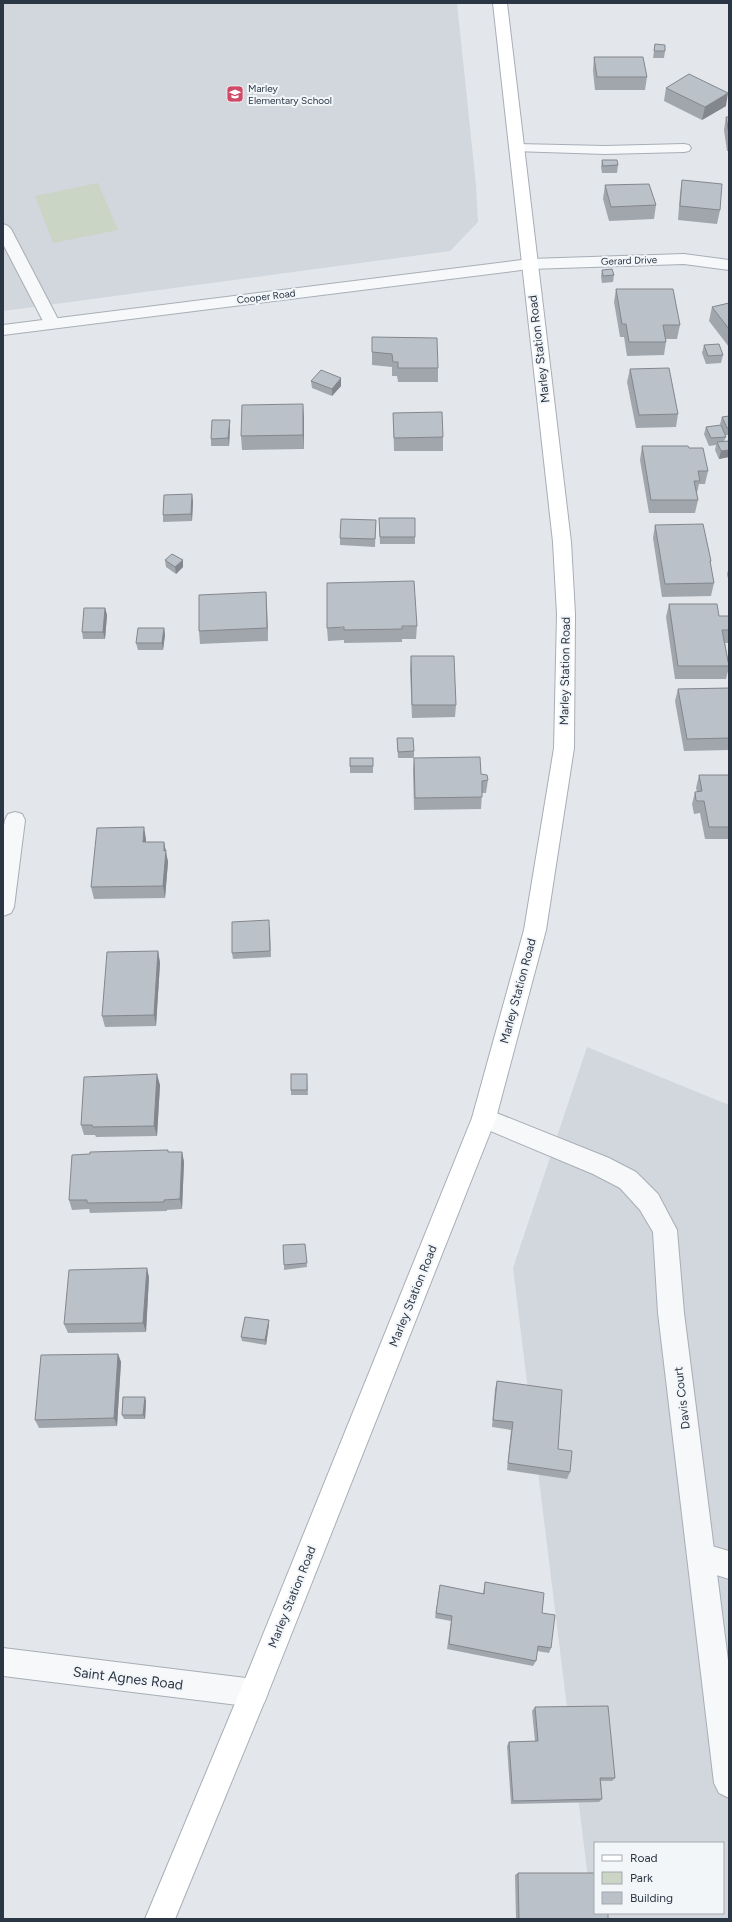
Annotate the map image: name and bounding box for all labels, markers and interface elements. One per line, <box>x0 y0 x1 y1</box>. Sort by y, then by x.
place label: Marley Elementary School <box>248 82 332 107</box>
school or university icon: Marley Elementary School <box>225 84 245 104</box>
street label: Gerard Drive <box>601 253 658 268</box>
street label: Cooper Road <box>236 286 296 307</box>
street label: Marley Station Road <box>525 294 553 404</box>
street label: Marley Station Road <box>557 617 573 725</box>
street label: Marley Station Road <box>497 937 539 1045</box>
street label: Marley Station Road <box>386 1243 440 1349</box>
street label: Davis Court <box>671 1366 693 1430</box>
street label: Marley Station Road <box>265 1544 319 1650</box>
street label: Saint Agnes Road <box>72 1663 184 1694</box>
legend <box>594 1842 724 1914</box>
text: Road <box>630 1851 658 1865</box>
text: Park <box>630 1871 653 1885</box>
text: Building <box>630 1891 673 1905</box>

